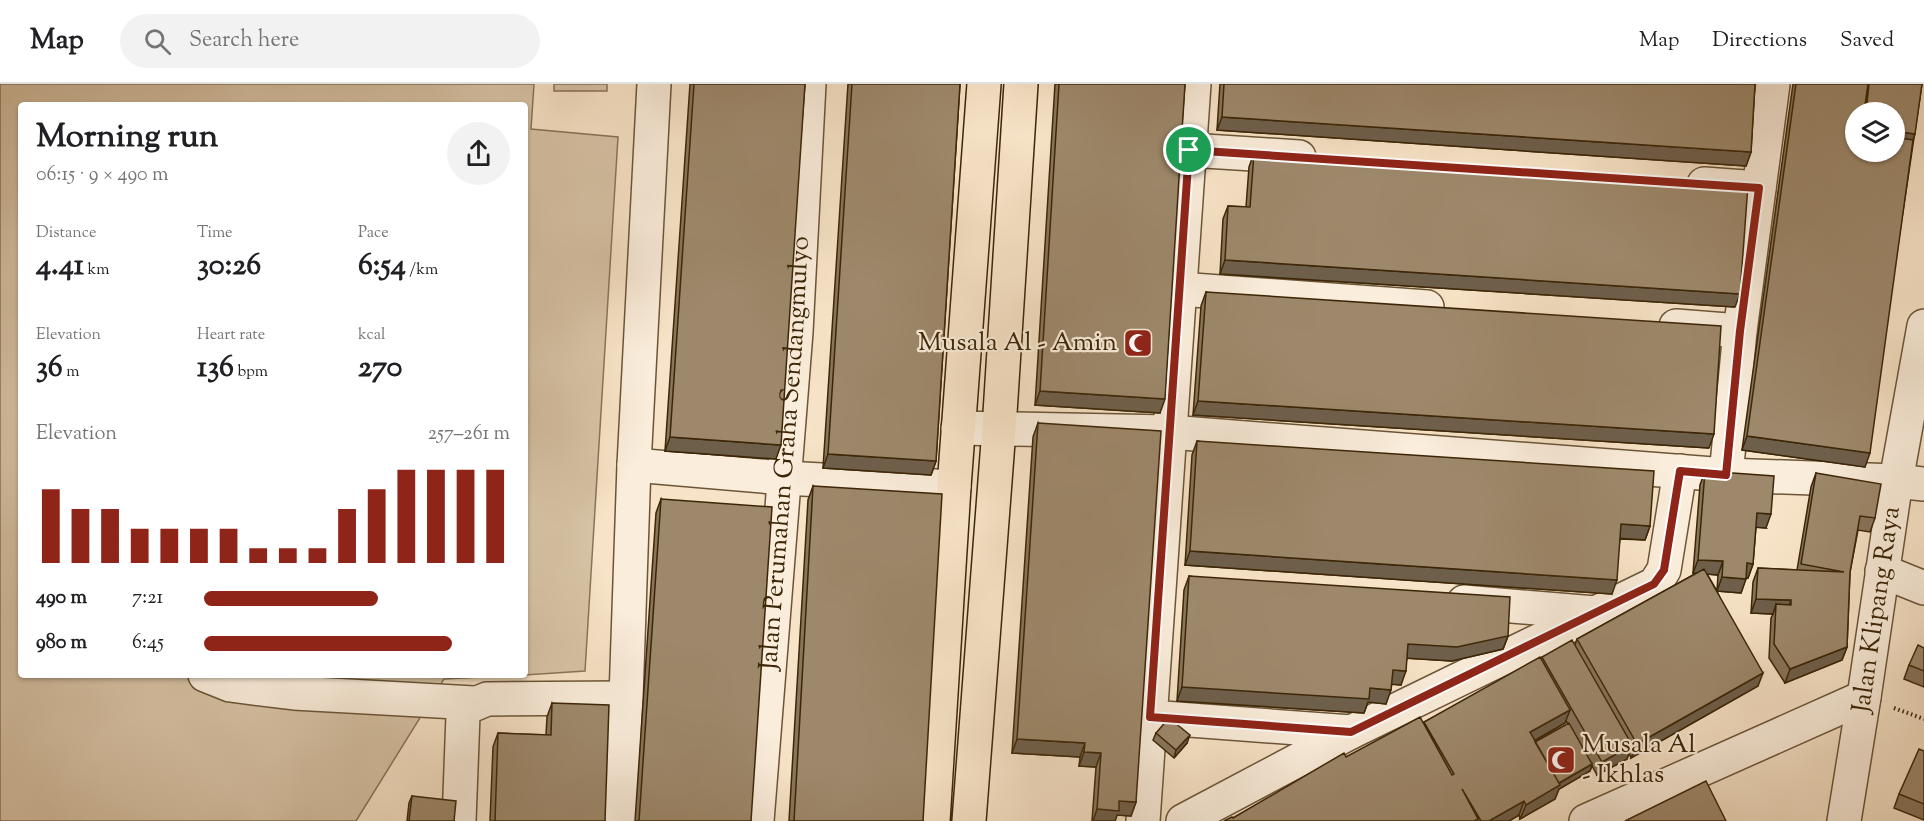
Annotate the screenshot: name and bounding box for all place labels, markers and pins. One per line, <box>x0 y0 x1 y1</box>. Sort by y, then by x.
pin <box>1163 124 1214 175</box>
place label: Musala Al - Amin <box>918 325 1117 362</box>
mosque icon: Musala Al - Amin <box>1122 327 1154 359</box>
place label: Musala Al - Ikhlas <box>1582 727 1696 794</box>
mosque icon: Musala Al - Ikhlas <box>1545 744 1577 776</box>

